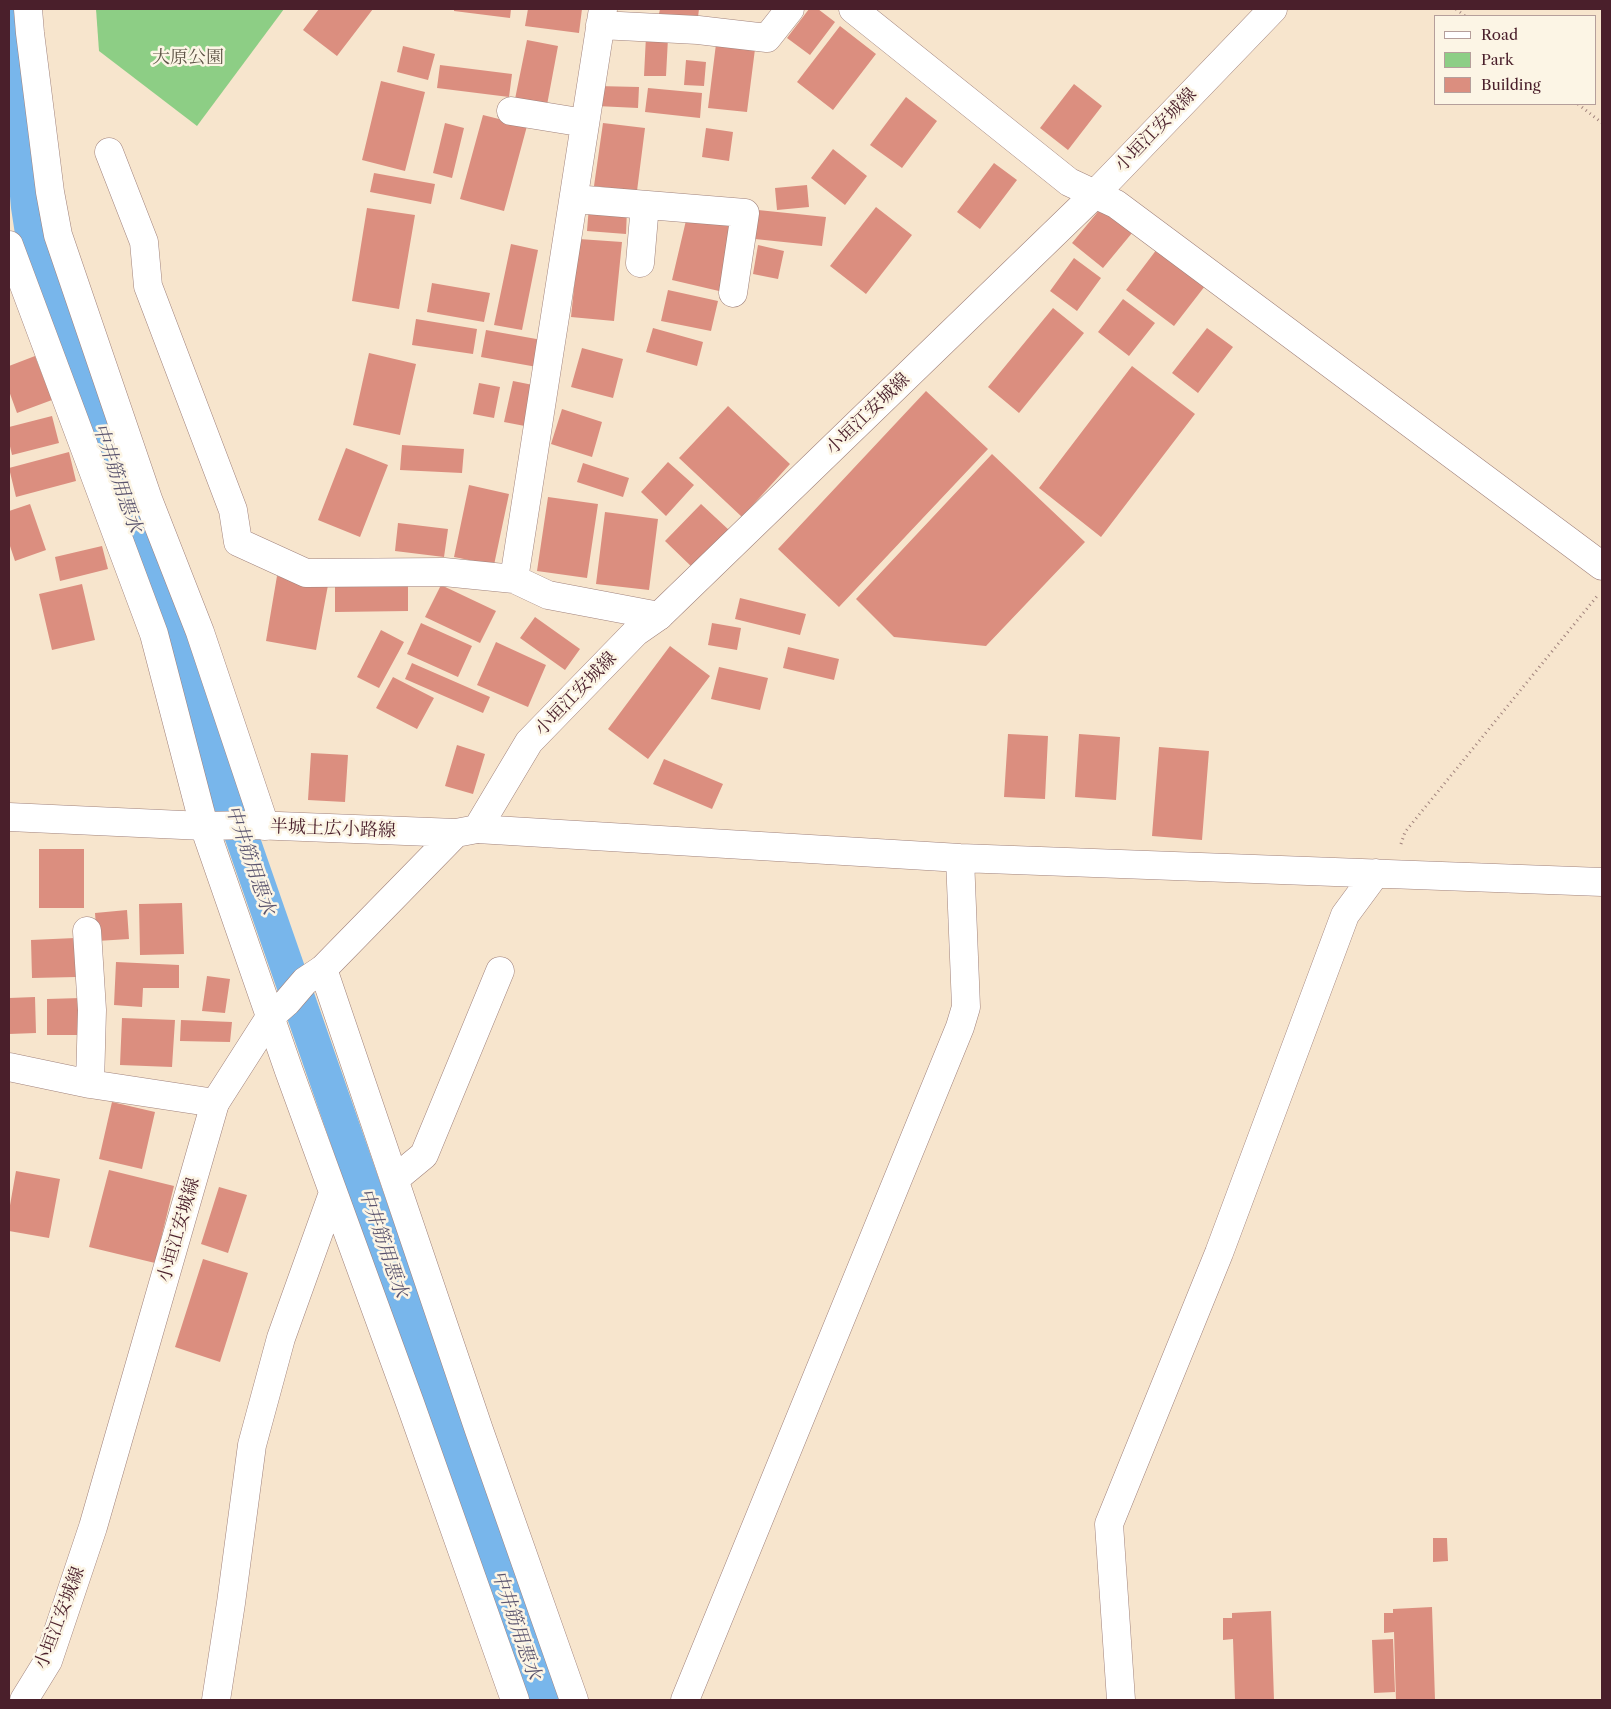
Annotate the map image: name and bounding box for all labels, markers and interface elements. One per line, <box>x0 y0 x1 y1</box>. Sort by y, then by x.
legend <box>1434 15 1596 105</box>
text: Road <box>1481 25 1518 44</box>
park label: 大原公園 <box>152 47 224 69</box>
text: Park <box>1481 50 1514 69</box>
text: Building <box>1481 75 1541 94</box>
street label: 小垣江安城線 <box>1111 84 1201 176</box>
street label: 小垣江安城線 <box>822 369 914 459</box>
water label: 中井筋用悪水 <box>88 420 146 536</box>
street label: 小垣江安城線 <box>531 648 621 740</box>
water label: 中井筋用悪水 <box>221 802 279 918</box>
street label: 半城土広小路線 <box>270 816 396 842</box>
street label: 小垣江安城線 <box>154 1175 204 1285</box>
water label: 中井筋用悪水 <box>354 1185 412 1301</box>
street label: 小垣江安城線 <box>31 1564 89 1672</box>
water label: 中井筋用悪水 <box>487 1567 545 1683</box>

